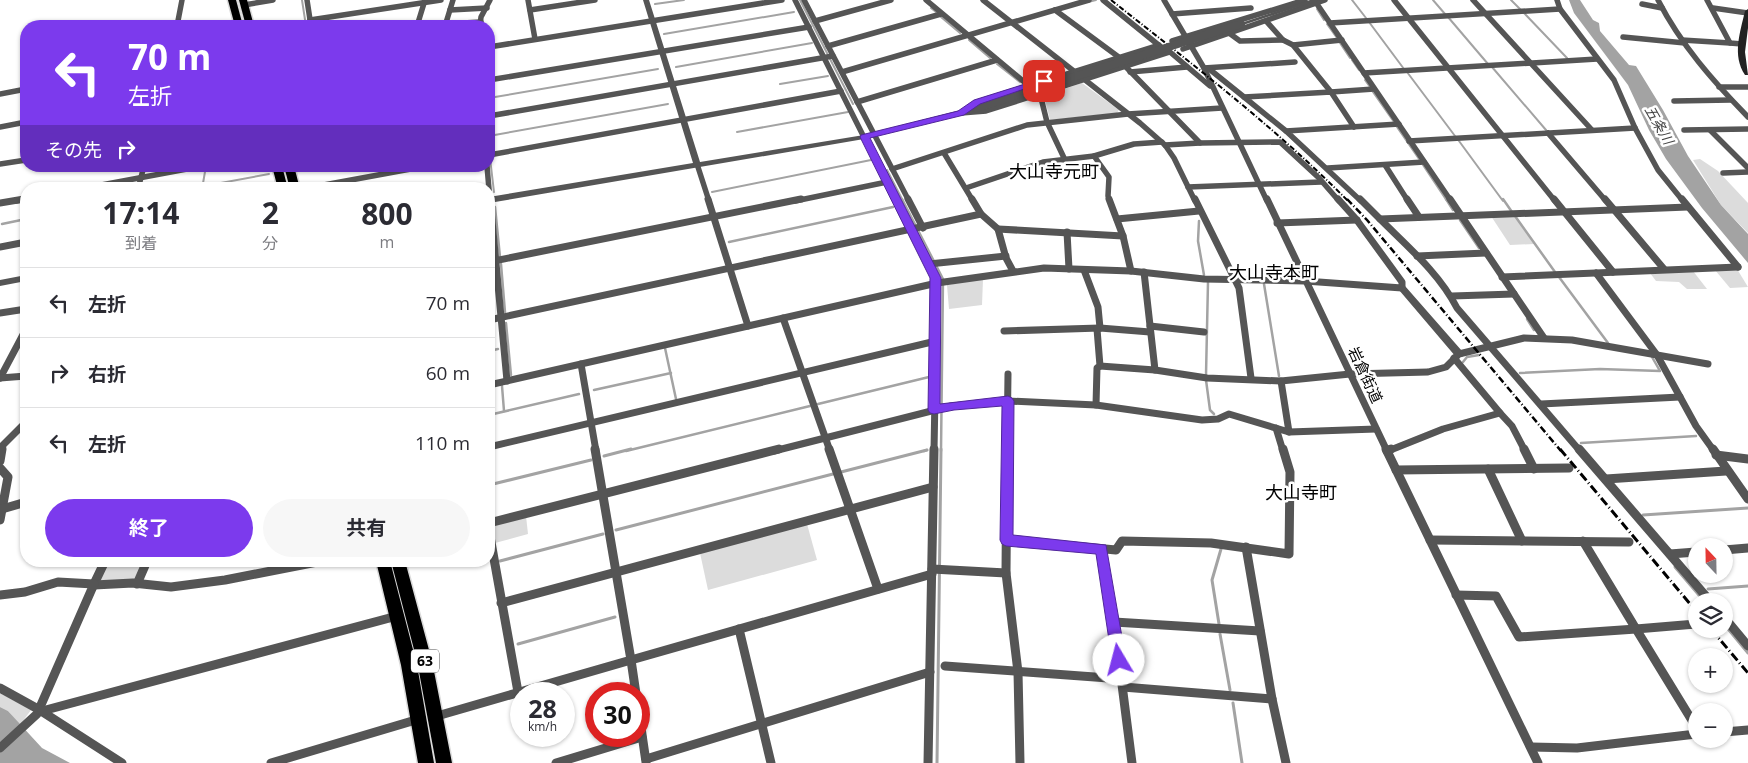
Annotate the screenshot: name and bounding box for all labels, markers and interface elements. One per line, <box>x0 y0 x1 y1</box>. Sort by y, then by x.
text: 70 m <box>128 33 211 80</box>
icon: left <box>45 40 110 105</box>
pin <box>1023 60 1065 102</box>
icon: arrive <box>1030 67 1058 95</box>
text: 左折 <box>128 80 172 110</box>
water label: 五条川 <box>1641 102 1679 149</box>
icon: right <box>112 135 140 163</box>
text: その先 <box>45 137 102 163</box>
district label: 大山寺元町 <box>1009 159 1099 183</box>
text: 17:14 <box>102 192 179 233</box>
text: 2 <box>262 192 279 233</box>
text: 800 <box>361 193 413 234</box>
text: m <box>380 231 394 253</box>
text: 到着 <box>125 232 157 254</box>
text: 分 <box>262 232 278 254</box>
district label: 大山寺本町 <box>1229 260 1319 284</box>
icon: left <box>45 289 73 317</box>
text: 70 m <box>426 290 470 316</box>
text: 左折 <box>88 291 126 317</box>
street label: 岩倉街道 <box>1344 343 1388 406</box>
icon: right <box>45 359 73 387</box>
text: 60 m <box>426 360 470 386</box>
text: 右折 <box>88 361 126 387</box>
icon: left <box>45 429 73 457</box>
text: 110 m <box>415 430 470 456</box>
text: 左折 <box>88 431 126 457</box>
district label: 大山寺町 <box>1265 480 1337 504</box>
button: 終了 <box>45 499 253 557</box>
button: 共有 <box>263 499 470 557</box>
north arrow <box>1688 538 1732 582</box>
map controls <box>1688 538 1733 748</box>
button: layers <box>1688 593 1733 638</box>
position arrow <box>1092 633 1144 685</box>
button: + <box>1688 648 1733 693</box>
road number: 63 <box>411 649 439 672</box>
speed limit sign: 30 <box>585 682 650 747</box>
text: 28 <box>528 691 557 725</box>
button: − <box>1688 703 1733 748</box>
text: km/h <box>528 718 557 735</box>

